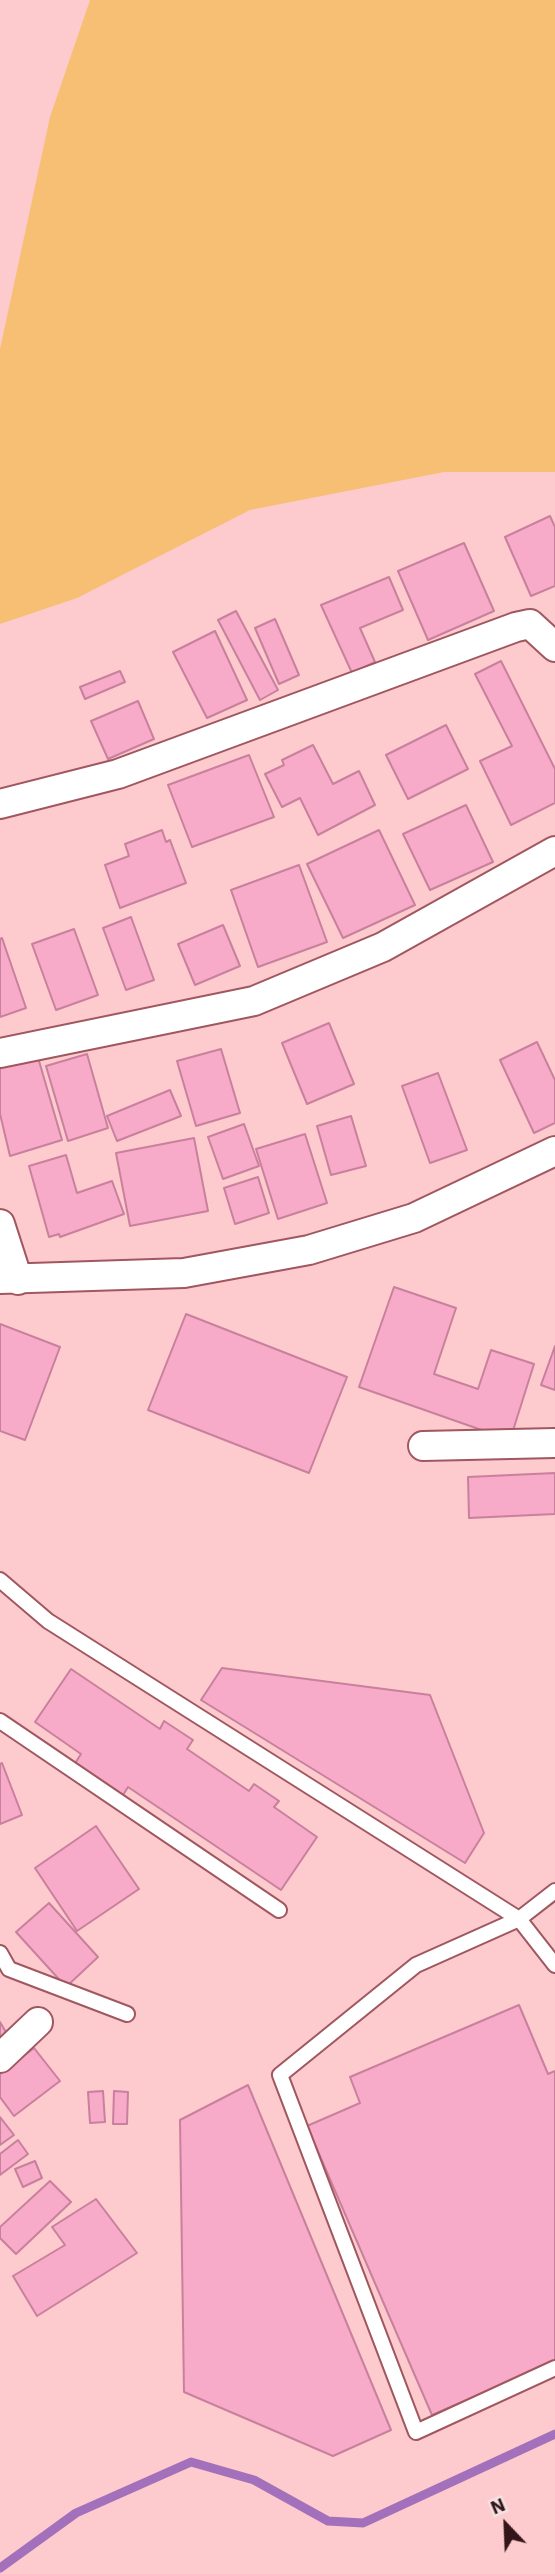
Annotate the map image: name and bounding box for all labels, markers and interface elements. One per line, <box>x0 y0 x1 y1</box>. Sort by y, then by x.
north arrow <box>471 2490 541 2560</box>
text: N <box>487 2492 509 2519</box>

